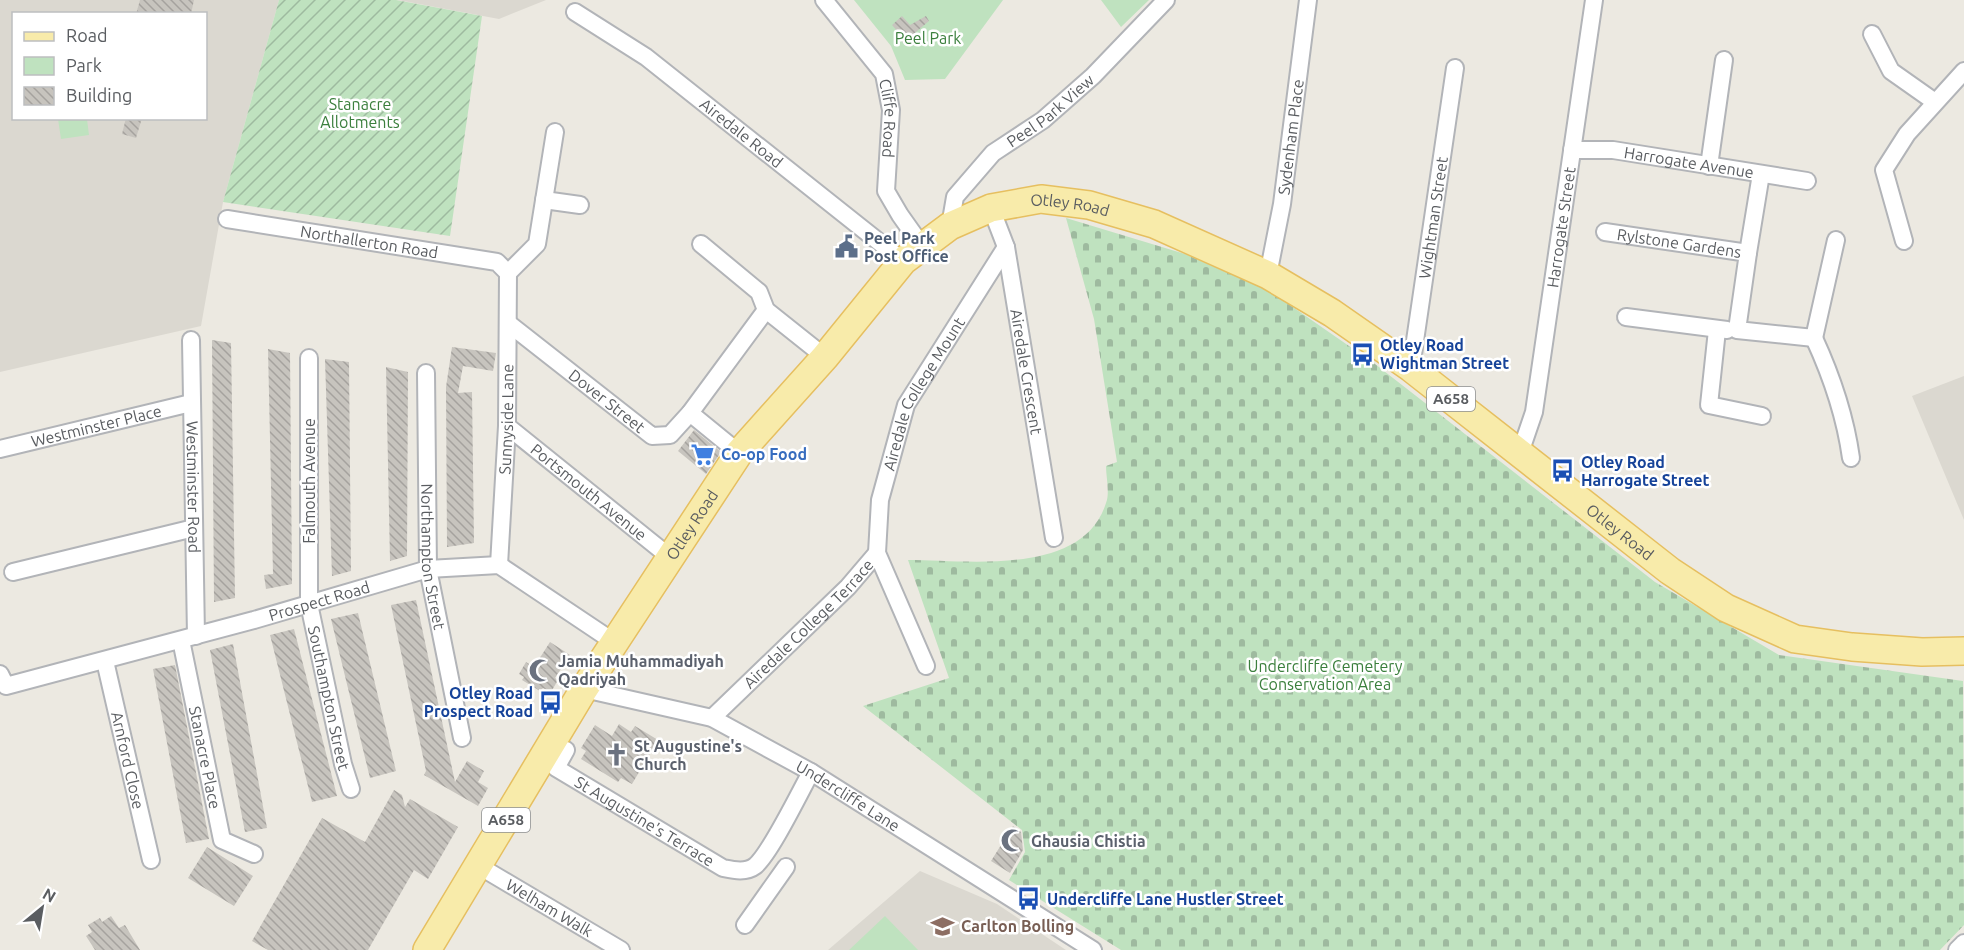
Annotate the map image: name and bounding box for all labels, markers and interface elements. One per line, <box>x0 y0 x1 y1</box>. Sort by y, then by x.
legend <box>12 12 207 120</box>
text: Road <box>66 25 108 45</box>
park label: Peel Park <box>895 29 961 47</box>
text: Park <box>66 55 102 75</box>
street label: Peel Park View <box>1003 70 1098 150</box>
street label: Cliffe Road <box>876 77 900 158</box>
street label: Sydenham Place <box>1274 78 1307 196</box>
text: Building <box>66 85 132 105</box>
park label: Stanacre Allotments <box>320 95 400 131</box>
street label: Airedale Road <box>697 95 786 171</box>
street label: Harrogate Avenue <box>1623 143 1755 181</box>
street label: Wightman Street <box>1415 155 1451 280</box>
street label: Harrogate Street <box>1543 165 1579 289</box>
street label: Otley Road <box>1029 190 1112 220</box>
street label: Northallerton Road <box>299 222 439 261</box>
street label: Rylstone Gardens <box>1616 225 1743 261</box>
place label: Peel Park Post Office <box>864 229 949 265</box>
public building icon: Peel Park Post Office <box>833 234 859 260</box>
street label: Airedale Crescent <box>1007 307 1046 436</box>
street label: Airedale College Mount <box>879 313 969 472</box>
place label: Otley Road Wightman Street <box>1380 336 1509 372</box>
bus stop icon: Otley Road Wightman Street <box>1349 341 1375 367</box>
street label: Sunnyside Lane <box>495 364 516 475</box>
street label: Dover Street <box>565 365 649 437</box>
road number: A658 <box>1427 387 1475 411</box>
street label: Westminster Place <box>29 401 163 450</box>
street label: Falmouth Avenue <box>300 418 318 544</box>
street label: Westminster Road <box>183 421 204 553</box>
street label: Portsmouth Avenue <box>527 440 650 544</box>
supermarket icon: Co-op Food <box>690 441 716 467</box>
place label: Co-op Food <box>721 445 807 463</box>
place label: Otley Road Harrogate Street <box>1581 453 1710 489</box>
bus stop icon: Otley Road Harrogate Street <box>1550 458 1576 484</box>
street label: Northampton Street <box>418 483 449 632</box>
street label: Otley Road <box>662 486 721 563</box>
street label: Otley Road <box>1583 500 1657 564</box>
street label: Airedale College Terrace <box>740 555 877 692</box>
street label: Prospect Road <box>267 578 372 624</box>
street label: Southampton Street <box>305 624 354 773</box>
place label: Jamia Muhammadiyah Qadriyah <box>558 652 724 688</box>
mosque icon: Jamia Muhammadiyah Qadriyah <box>527 657 553 683</box>
park label: Undercliffe Cemetery Conservation Area <box>1248 657 1403 693</box>
place label: Otley Road Prospect Road <box>424 684 533 720</box>
bus stop icon: Otley Road Prospect Road <box>538 689 564 715</box>
street label: Stanacre Place <box>186 705 224 811</box>
street label: Arnford Close <box>108 710 148 811</box>
place label: St Augustine's Church <box>634 737 742 773</box>
church icon: St Augustine's Church <box>603 742 629 768</box>
street label: Undercliffe Lane <box>793 757 903 835</box>
street label: St Augustine's Terrace <box>572 772 718 870</box>
road number: A658 <box>482 808 530 832</box>
mosque icon: Ghausia Chistia <box>1000 828 1026 854</box>
place label: Ghausia Chistia <box>1031 832 1146 850</box>
street label: Welham Walk <box>503 875 596 940</box>
north arrow <box>12 878 72 938</box>
text: N <box>40 884 59 906</box>
bus stop icon: Undercliffe Lane Hustler Street <box>1016 886 1042 912</box>
place label: Undercliffe Lane Hustler Street <box>1047 890 1284 908</box>
school or university icon: Carlton Bolling <box>930 913 956 939</box>
place label: Carlton Bolling <box>961 917 1074 935</box>

